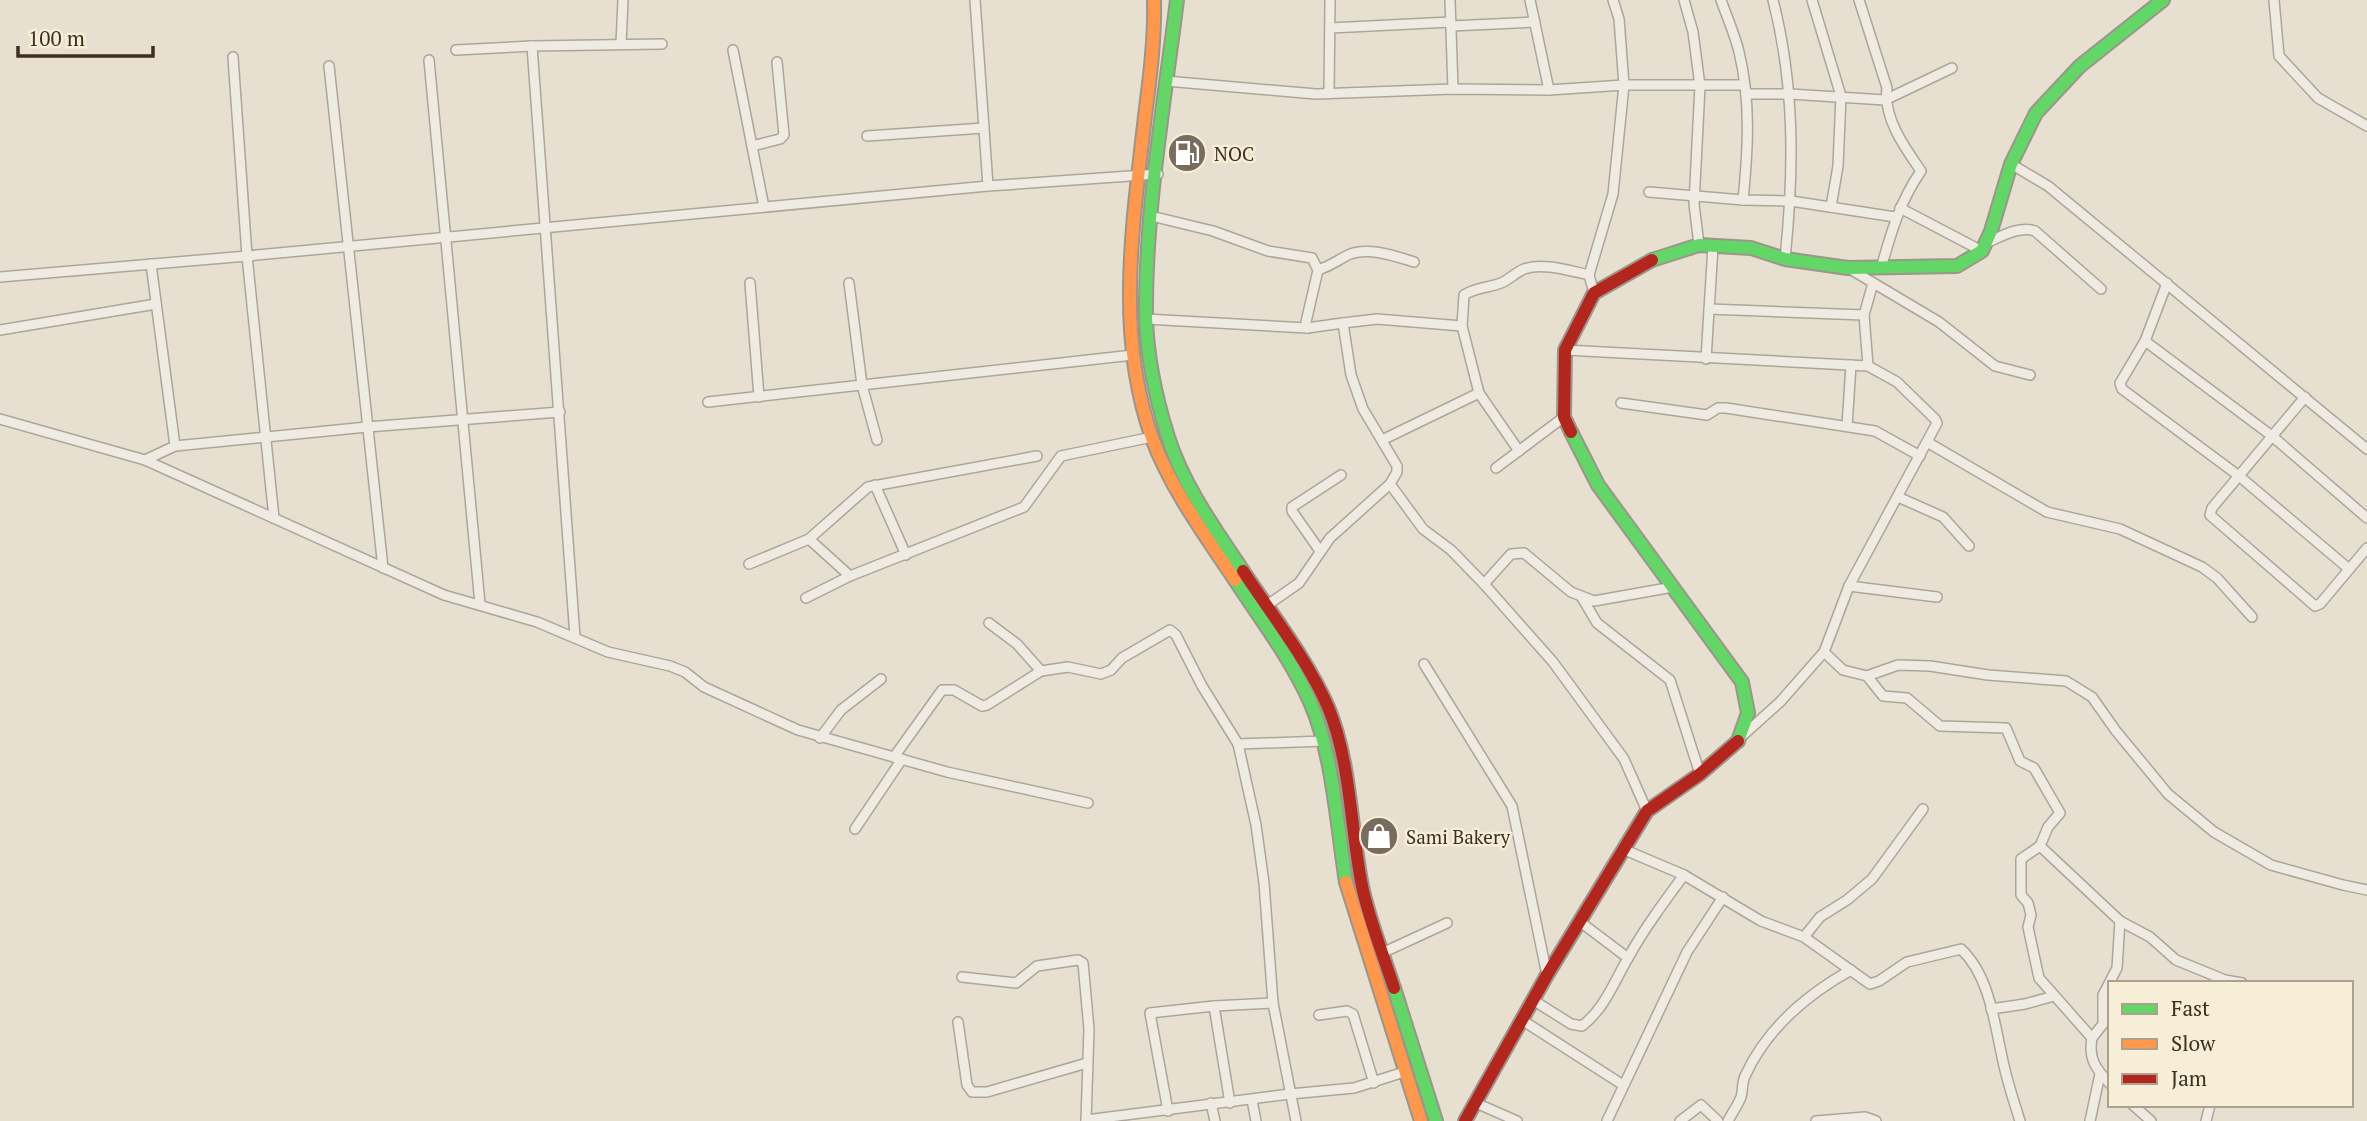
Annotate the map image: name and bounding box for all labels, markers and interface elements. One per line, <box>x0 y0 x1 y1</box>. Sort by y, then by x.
scale bar <box>18 14 152 58</box>
text: 100 m <box>28 24 85 52</box>
fuel station icon: NOC <box>1166 132 1208 174</box>
place label: NOC <box>1214 141 1254 166</box>
shop icon: Sami Bakery <box>1358 815 1400 857</box>
place label: Sami Bakery <box>1406 824 1511 849</box>
legend <box>2108 981 2353 1107</box>
text: Fast <box>2171 994 2210 1022</box>
text: Slow <box>2171 1029 2216 1057</box>
text: Jam <box>2171 1064 2207 1092</box>

